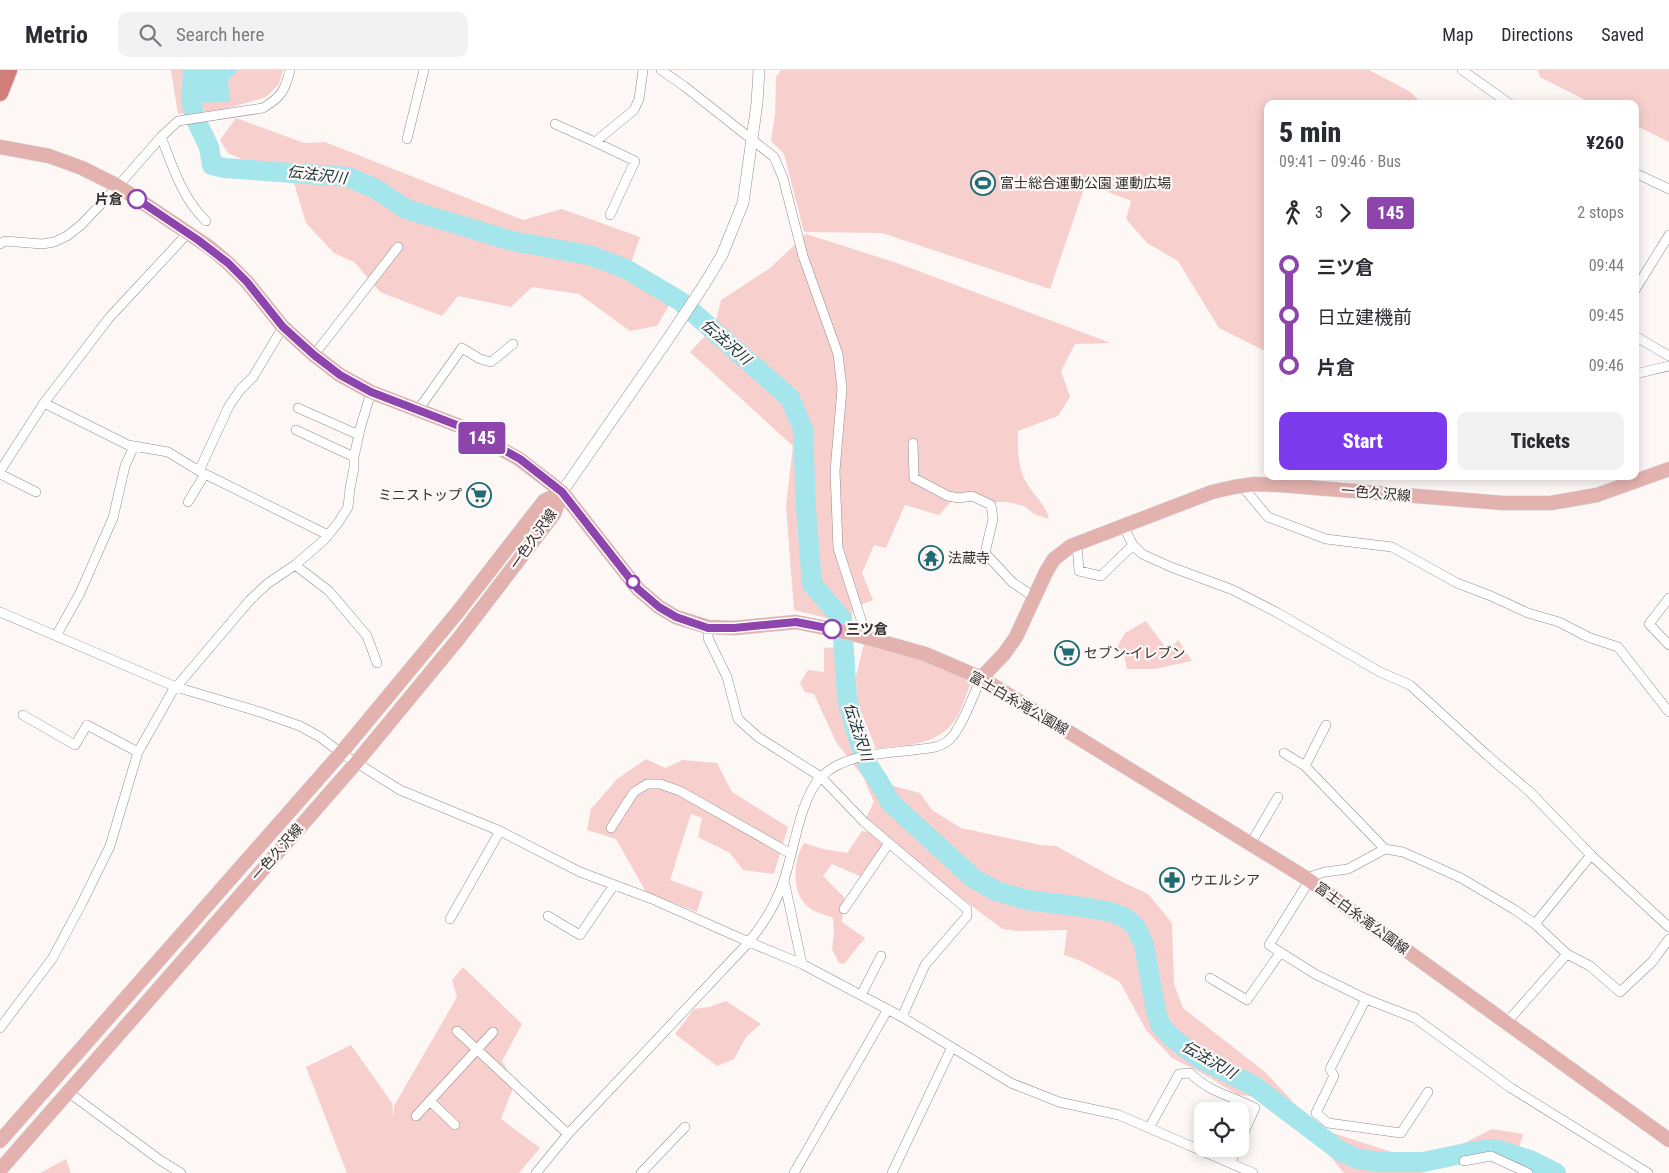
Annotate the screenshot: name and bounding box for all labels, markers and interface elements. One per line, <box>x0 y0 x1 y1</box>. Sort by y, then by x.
search box <box>118 12 468 57</box>
text: Metrio <box>25 21 88 49</box>
icon: search <box>136 21 164 49</box>
text: Search here <box>176 23 264 46</box>
text: Map <box>1442 24 1473 45</box>
text: Directions <box>1501 24 1573 45</box>
text: Saved <box>1601 24 1644 45</box>
text: 5 min <box>1279 116 1341 149</box>
text: ¥260 <box>1586 131 1624 154</box>
text: 09:41 – 09:46 · Bus <box>1279 152 1401 171</box>
water label: 伝法沢川 <box>286 162 350 188</box>
sports icon: 富士総合運動公園 運動広場 <box>970 170 996 196</box>
place label: 富士総合運動公園 運動広場 <box>1000 175 1171 191</box>
marker: 片倉 <box>127 189 147 209</box>
place label: 片倉 <box>95 191 123 207</box>
icon: walk <box>1279 199 1307 227</box>
icon: forward <box>1331 199 1359 227</box>
text: 145 <box>1377 202 1404 223</box>
text: 3 <box>1315 203 1323 222</box>
text: 2 stops <box>1577 203 1624 222</box>
text: 三ツ倉 <box>1317 256 1374 279</box>
text: 09:44 <box>1589 256 1624 275</box>
text: 日立建機前 <box>1317 306 1412 329</box>
text: 09:45 <box>1589 306 1624 325</box>
water label: 伝法沢川 <box>697 316 756 370</box>
text: 片倉 <box>1317 356 1355 379</box>
text: 09:46 <box>1589 356 1624 375</box>
button: Start <box>1279 412 1447 470</box>
button: Tickets <box>1457 412 1624 470</box>
line badge: 145 <box>453 422 511 454</box>
text: 145 <box>468 427 496 448</box>
supermarket icon: ミニストップ <box>466 482 492 508</box>
street label: 一色久沢線 <box>1340 482 1412 504</box>
place label: ミニストップ <box>378 487 462 503</box>
street label: 一色久沢線 <box>506 506 560 572</box>
temple icon: 法蔵寺 <box>918 545 944 571</box>
place label: 法蔵寺 <box>948 550 990 566</box>
unlabelled marker <box>626 575 640 589</box>
marker: 三ツ倉 <box>822 619 842 639</box>
place label: 三ツ倉 <box>846 621 888 637</box>
supermarket icon: セブン-イレブン <box>1054 640 1080 666</box>
place label: セブン-イレブン <box>1084 645 1185 661</box>
street label: 富士白糸滝公園線 <box>967 668 1071 738</box>
water label: 伝法沢川 <box>840 701 876 765</box>
street label: 一色久沢線 <box>248 820 306 884</box>
pharmacy icon: ウエルシア <box>1159 867 1185 893</box>
place label: ウエルシア <box>1190 872 1260 888</box>
street label: 富士白糸滝公園線 <box>1312 879 1412 957</box>
water label: 伝法沢川 <box>1179 1037 1241 1084</box>
map controls <box>1194 1102 1249 1157</box>
button: locate <box>1194 1102 1249 1157</box>

